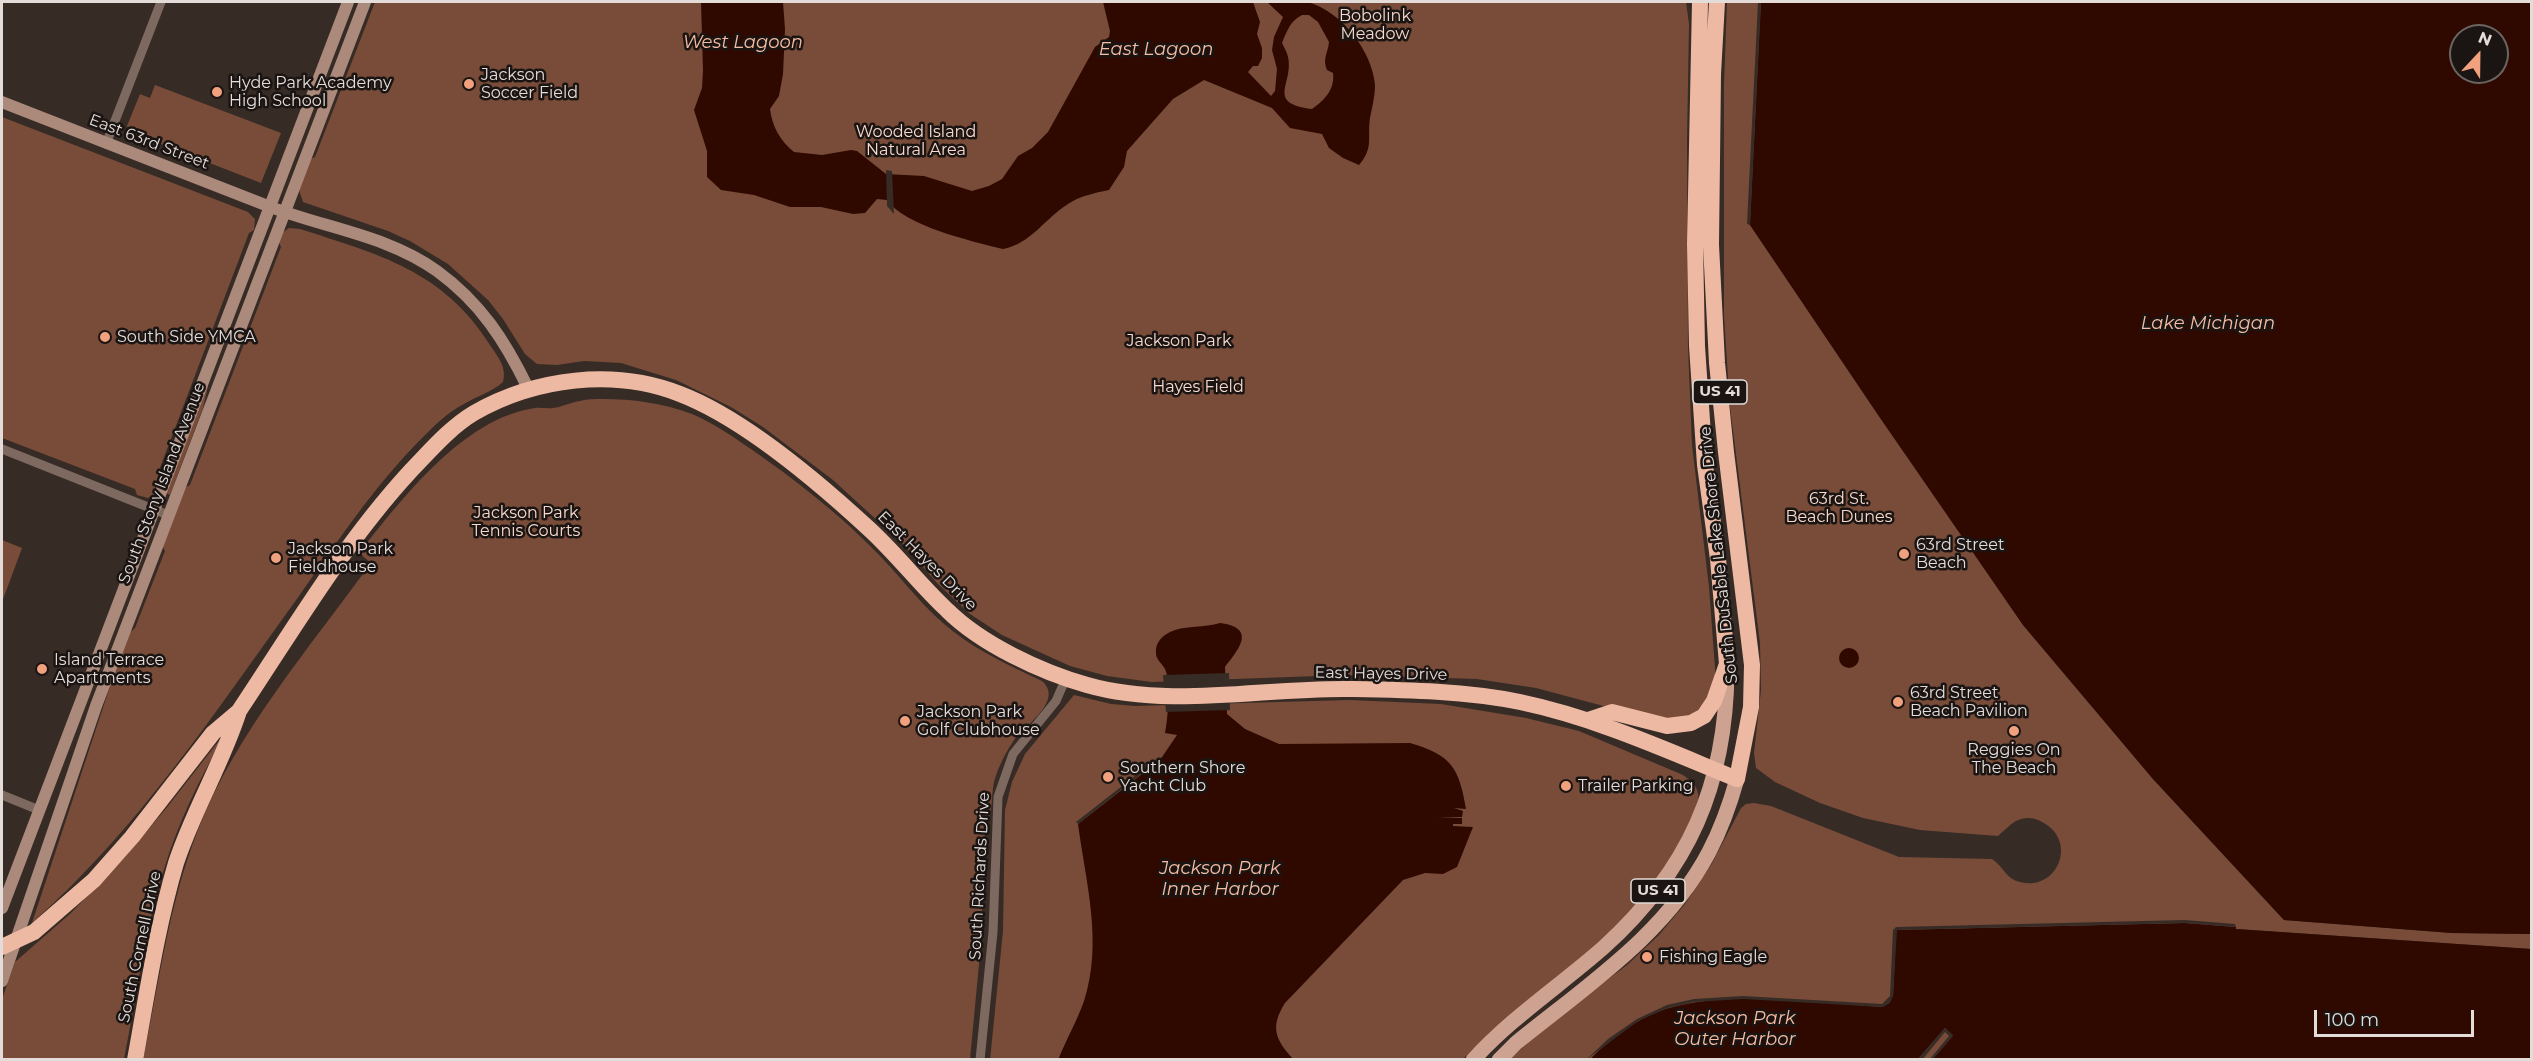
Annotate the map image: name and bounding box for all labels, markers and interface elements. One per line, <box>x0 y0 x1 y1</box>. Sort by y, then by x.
park label: Bobolink Meadow <box>1339 6 1411 44</box>
north arrow <box>2449 24 2509 84</box>
text: N <box>2476 27 2495 50</box>
water label: West Lagoon <box>683 32 803 54</box>
water label: East Lagoon <box>1099 39 1213 61</box>
place label: Jackson Soccer Field <box>481 65 578 103</box>
place label: Hyde Park Academy High School <box>229 73 392 111</box>
marker: Jackson Soccer Field <box>462 77 476 91</box>
marker: Hyde Park Academy High School <box>210 85 224 99</box>
street label: East 63rd Street <box>86 110 212 174</box>
park label: Wooded Island Natural Area <box>856 122 976 160</box>
water label: Lake Michigan <box>2141 313 2275 335</box>
place label: South Side YMCA <box>117 327 256 347</box>
marker: South Side YMCA <box>98 330 112 344</box>
park label: Jackson Park <box>1126 331 1232 351</box>
park label: Hayes Field <box>1152 377 1244 397</box>
street label: South Stony Island Avenue <box>115 380 209 586</box>
road number: US 41 <box>1693 380 1747 404</box>
street label: South DuSable Lake Shore Drive <box>1696 425 1742 685</box>
park label: 63rd St. Beach Dunes <box>1785 489 1893 527</box>
park label: Jackson Park Tennis Courts <box>472 503 580 541</box>
street label: East Hayes Drive <box>873 507 981 615</box>
place label: 63rd Street Beach <box>1916 535 2004 573</box>
place label: Jackson Park Fieldhouse <box>288 539 393 577</box>
marker: 63rd Street Beach <box>1897 547 1911 561</box>
marker: Jackson Park Fieldhouse <box>269 551 283 565</box>
place label: Island Terrace Apartments <box>54 650 164 688</box>
marker: Island Terrace Apartments <box>35 662 49 676</box>
street label: East Hayes Drive <box>1315 663 1447 685</box>
place label: 63rd Street Beach Pavilion <box>1910 683 2028 721</box>
marker: 63rd Street Beach Pavilion <box>1891 695 1905 709</box>
place label: Jackson Park Golf Clubhouse <box>917 702 1040 740</box>
marker: Jackson Park Golf Clubhouse <box>898 714 912 728</box>
marker: Reggies On The Beach <box>2007 724 2021 738</box>
place label: Reggies On The Beach <box>1967 740 2061 778</box>
place label: Southern Shore Yacht Club <box>1120 758 1245 796</box>
marker: Southern Shore Yacht Club <box>1101 770 1115 784</box>
place label: Trailer Parking <box>1578 776 1694 796</box>
marker: Trailer Parking <box>1559 779 1573 793</box>
street label: South Richards Drive <box>966 792 994 960</box>
water label: Jackson Park Inner Harbor <box>1159 858 1281 900</box>
street label: South Cornell Drive <box>115 869 165 1025</box>
road number: US 41 <box>1631 879 1685 903</box>
place label: Fishing Eagle <box>1659 947 1767 967</box>
marker: Fishing Eagle <box>1640 950 1654 964</box>
scale bar <box>2317 998 2478 1036</box>
water label: Jackson Park Outer Harbor <box>1674 1008 1796 1050</box>
text: 100 m <box>2325 1009 2379 1031</box>

